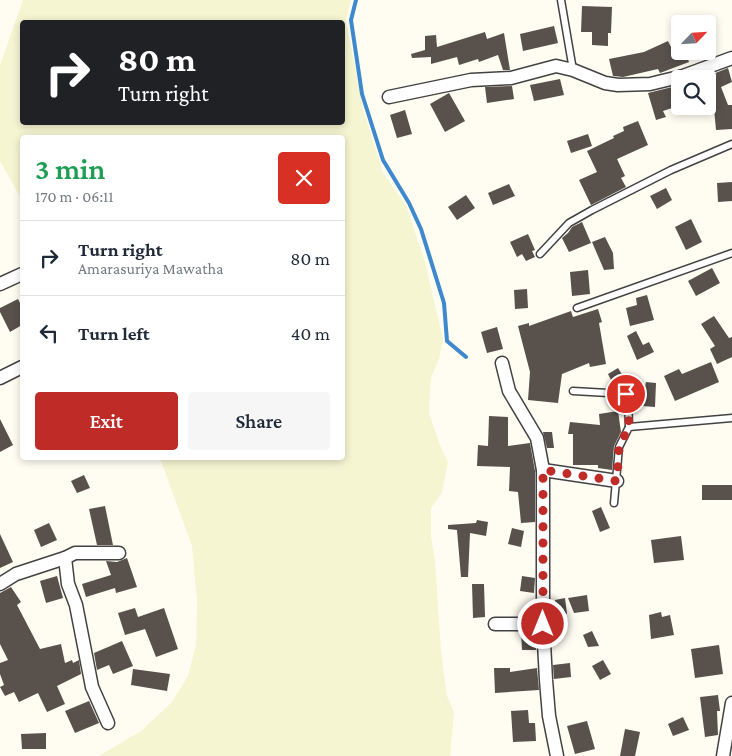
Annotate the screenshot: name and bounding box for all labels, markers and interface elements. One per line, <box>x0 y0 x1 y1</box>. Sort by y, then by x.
north arrow <box>671 15 716 60</box>
map controls <box>671 15 716 115</box>
icon: right <box>35 40 100 105</box>
text: 80 m <box>118 40 196 79</box>
button: search <box>671 70 716 115</box>
text: Turn right <box>118 81 209 106</box>
text: 3 min <box>35 152 105 185</box>
button: close <box>278 152 330 204</box>
text: 170 m · 06:11 <box>35 188 114 205</box>
text: Turn right <box>78 239 163 260</box>
icon: right <box>35 244 63 272</box>
text: 80 m <box>290 248 330 269</box>
text: Amarasuriya Mawatha <box>78 260 223 277</box>
icon: left <box>35 319 63 347</box>
text: Turn left <box>78 323 150 344</box>
text: 40 m <box>291 323 330 344</box>
pin <box>605 373 647 415</box>
icon: arrive <box>612 380 640 408</box>
button: Exit <box>35 392 178 450</box>
button: Share <box>188 392 330 450</box>
position arrow <box>516 597 568 649</box>

